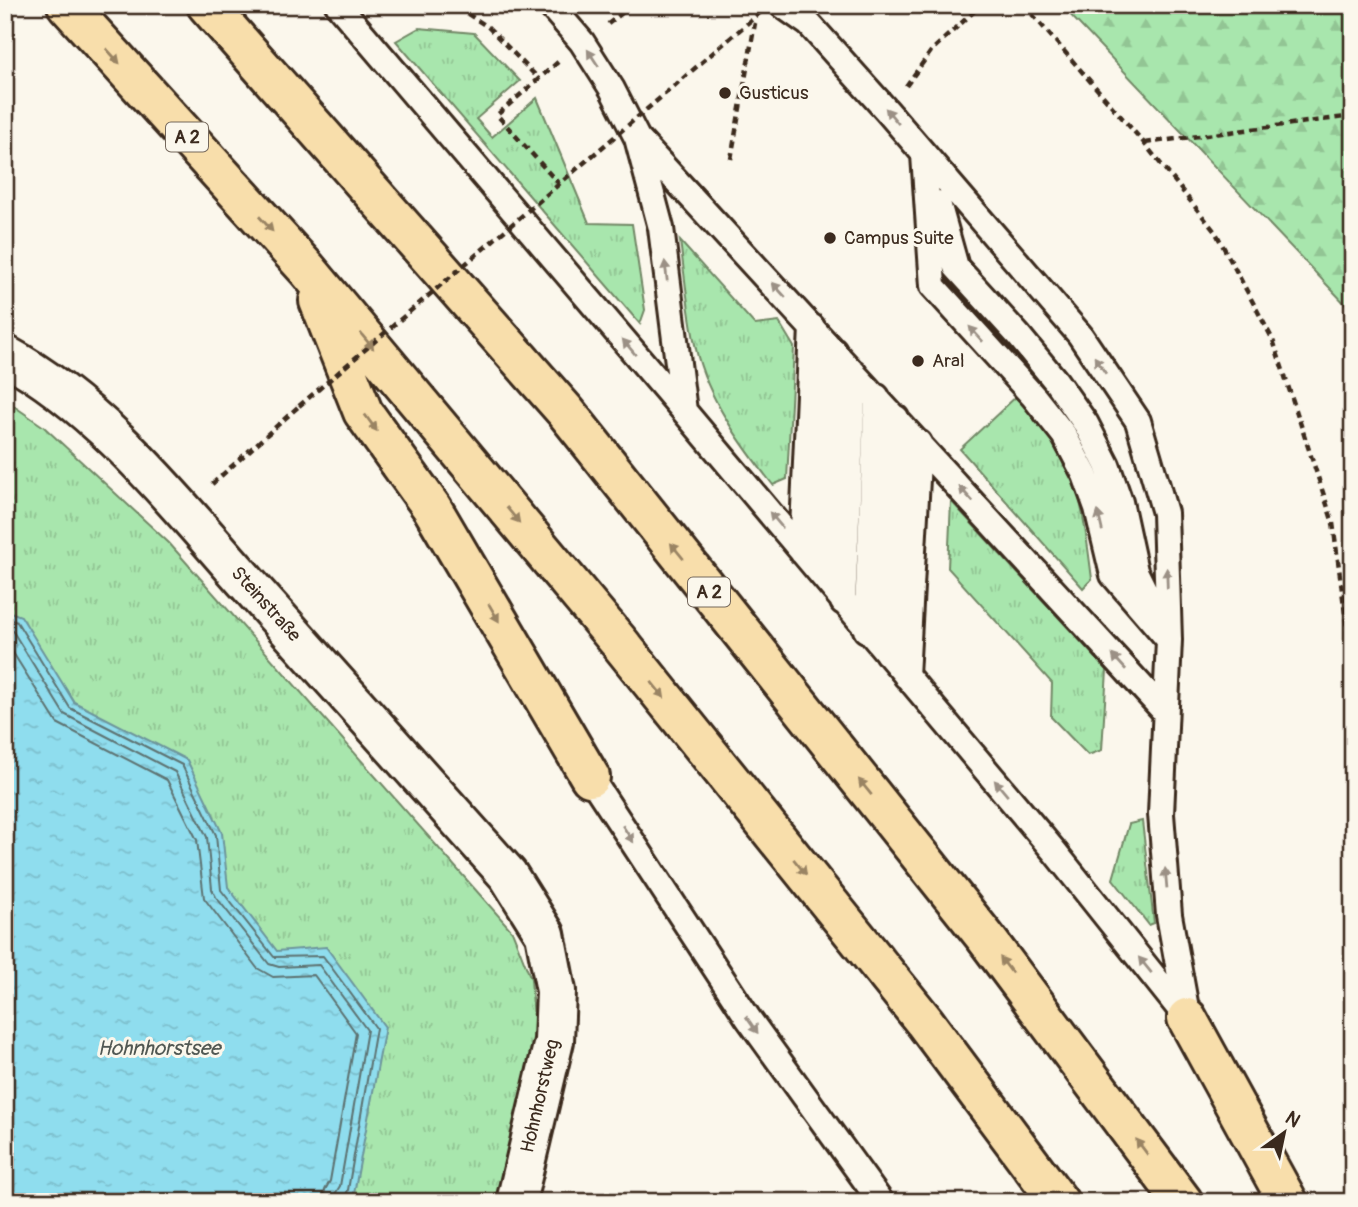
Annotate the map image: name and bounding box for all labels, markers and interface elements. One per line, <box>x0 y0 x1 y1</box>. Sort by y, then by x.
one-way arrow <box>105 47 121 65</box>
one-way arrow <box>586 48 599 68</box>
place label: Gusticus <box>739 81 809 105</box>
marker: Gusticus <box>717 85 733 101</box>
one-way arrow <box>884 107 899 125</box>
road number: A 2 <box>166 122 208 152</box>
one-way arrow <box>258 215 274 233</box>
place label: Campus Suite <box>844 226 954 250</box>
marker: Campus Suite <box>822 230 838 246</box>
one-way arrow <box>660 260 671 282</box>
one-way arrow <box>771 282 787 299</box>
one-way arrow <box>968 325 984 343</box>
one-way arrow <box>359 331 374 349</box>
one-way arrow <box>622 338 637 355</box>
place label: Aral <box>932 349 964 373</box>
marker: Aral <box>910 353 926 369</box>
one-way arrow <box>1093 356 1107 374</box>
one-way arrow <box>364 414 378 432</box>
one-way arrow <box>958 486 974 503</box>
one-way arrow <box>505 506 521 524</box>
one-way arrow <box>1094 510 1105 532</box>
one-way arrow <box>769 512 784 529</box>
one-way arrow <box>670 543 685 561</box>
street label: Steinstraße <box>226 561 307 647</box>
one-way arrow <box>1161 566 1172 588</box>
road number: A 2 <box>688 578 730 606</box>
one-way arrow <box>488 604 501 623</box>
one-way arrow <box>1111 653 1127 671</box>
one-way arrow <box>650 682 665 699</box>
one-way arrow <box>857 778 872 796</box>
one-way arrow <box>994 780 1009 797</box>
one-way arrow <box>621 824 634 844</box>
one-way arrow <box>793 858 808 876</box>
one-way arrow <box>1160 867 1171 889</box>
one-way arrow <box>1137 956 1152 974</box>
one-way arrow <box>998 957 1013 975</box>
one-way arrow <box>745 1015 759 1034</box>
water label: Hohnhorstsee <box>98 1035 223 1062</box>
street label: Hohnhorstweg <box>515 1037 565 1155</box>
north arrow <box>1250 1098 1320 1168</box>
text: N <box>1281 1106 1305 1133</box>
one-way arrow <box>1136 1138 1150 1156</box>

